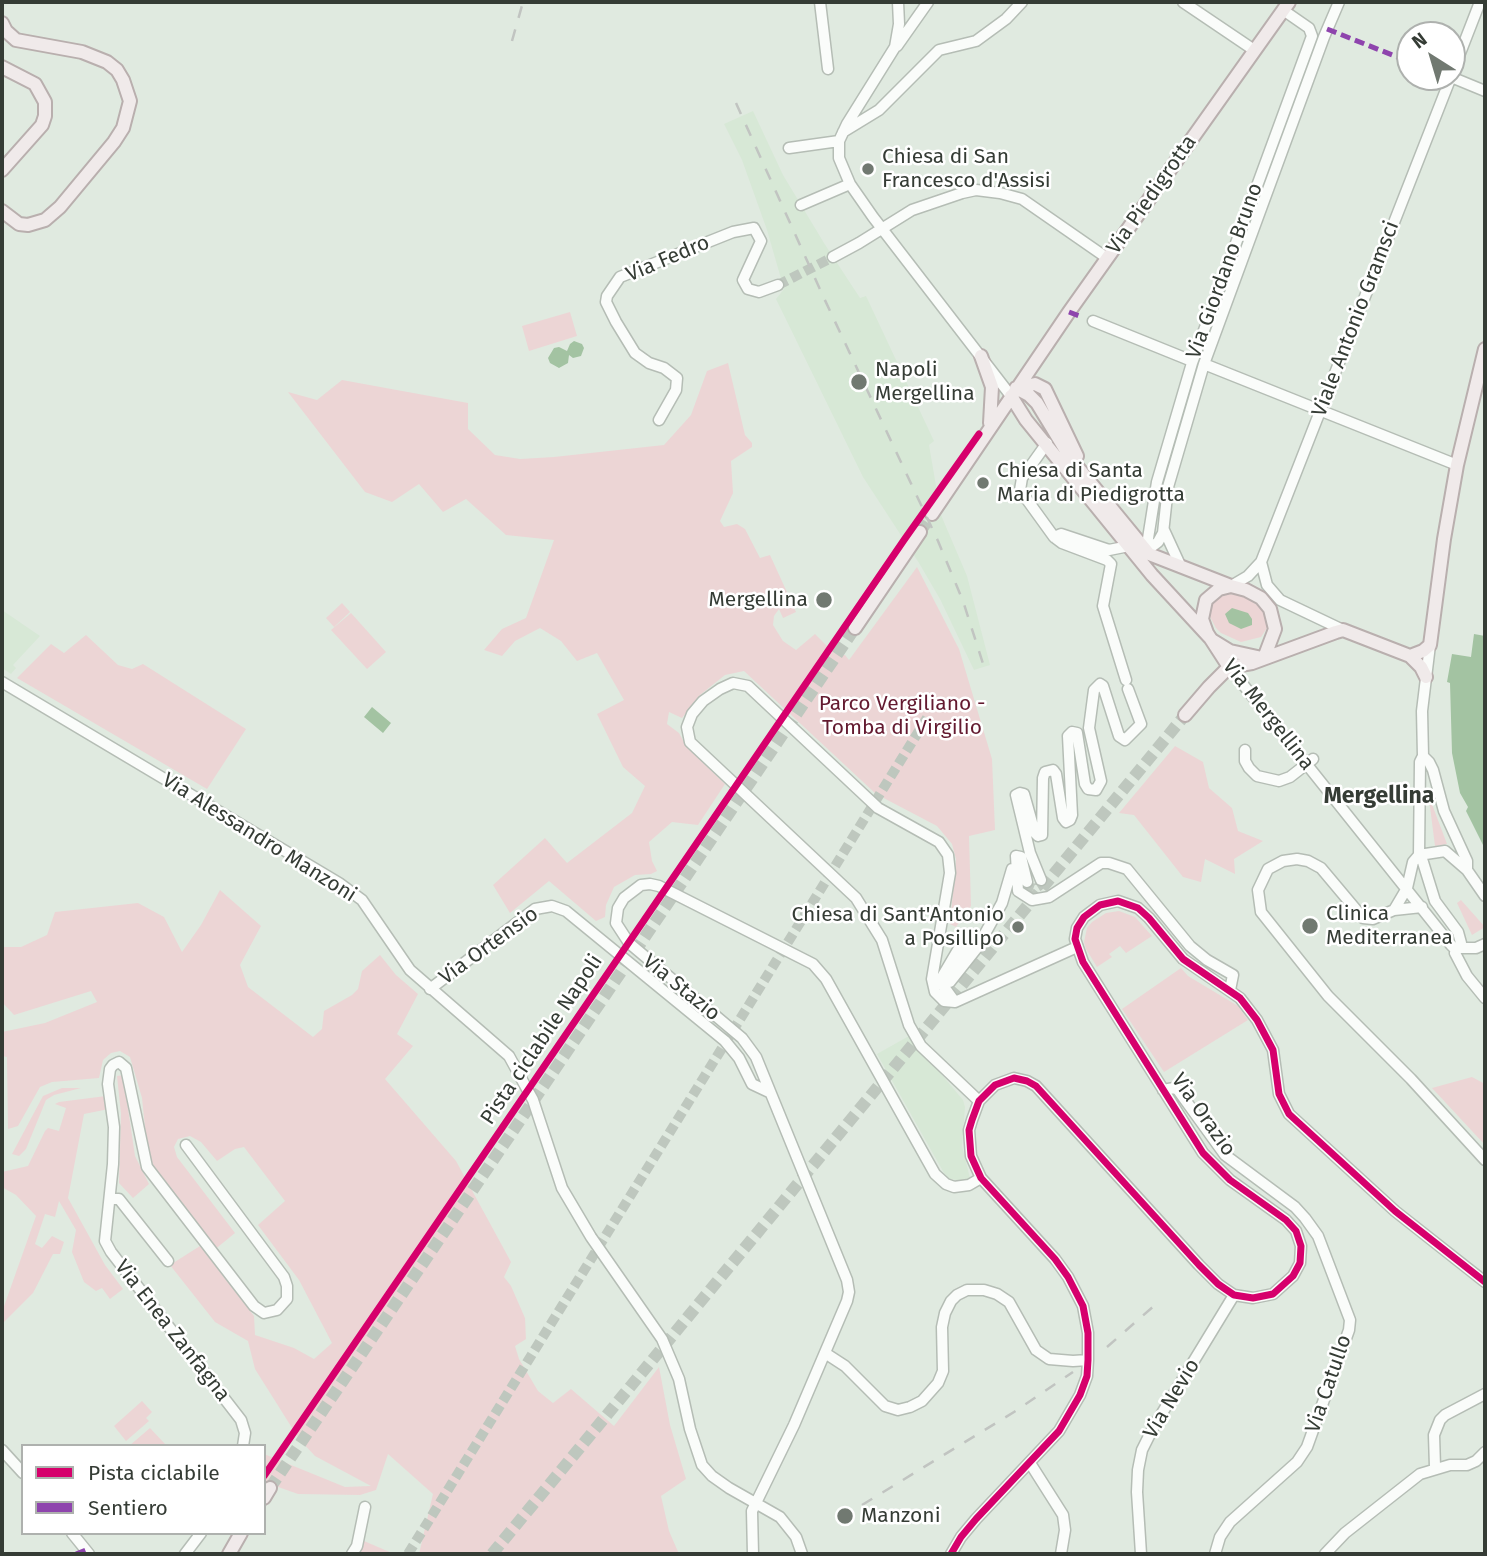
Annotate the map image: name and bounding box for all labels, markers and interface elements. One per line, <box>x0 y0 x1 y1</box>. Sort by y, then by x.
north arrow <box>1396 21 1466 91</box>
text: N <box>1407 27 1431 53</box>
street label: Via Piedigrotta <box>1102 131 1202 259</box>
place label: Chiesa di San Francesco d'Assisi <box>882 144 1051 194</box>
marker: Chiesa di San Francesco d'Assisi <box>860 161 876 177</box>
street label: Via Giordano Bruno <box>1181 180 1269 362</box>
street label: Viale Antonio Gramsci <box>1307 218 1405 420</box>
street label: Via Fedro <box>623 230 713 288</box>
place label: Napoli Mergellina <box>875 357 975 407</box>
marker: Napoli Mergellina <box>849 372 869 392</box>
place label: Chiesa di Santa Maria di Piedigrotta <box>997 458 1185 508</box>
marker: Chiesa di Santa Maria di Piedigrotta <box>975 475 991 491</box>
place label: Mergellina <box>708 587 808 613</box>
marker: Mergellina <box>814 590 834 610</box>
street label: Via Mergellina <box>1217 654 1319 776</box>
park label: Parco Vergiliano - Tomba di Virgilio <box>819 691 985 741</box>
street label: Via Alessandro Manzoni <box>157 768 361 908</box>
district label: Mergellina <box>1324 783 1434 811</box>
place label: Clinica Mediterranea <box>1326 901 1453 951</box>
street label: Via Ortensio <box>435 902 543 990</box>
place label: Chiesa di Sant'Antonio a Posillipo <box>791 902 1004 952</box>
marker: Clinica Mediterranea <box>1300 916 1320 936</box>
marker: Chiesa di Sant'Antonio a Posillipo <box>1010 919 1026 935</box>
street label: Via Stazio <box>637 949 725 1027</box>
street label: Pista ciclabile Napoli <box>476 950 608 1130</box>
street label: Via Orazio <box>1165 1069 1241 1161</box>
street label: Via Enea Zanfagna <box>109 1255 235 1407</box>
street label: Via Catullo <box>1301 1332 1357 1436</box>
street label: Via Nevio <box>1138 1354 1206 1444</box>
legend <box>21 1444 266 1535</box>
text: Pista ciclabile <box>88 1460 220 1486</box>
text: Sentiero <box>88 1495 168 1521</box>
place label: Manzoni <box>861 1503 941 1529</box>
marker: Manzoni <box>835 1506 855 1526</box>

